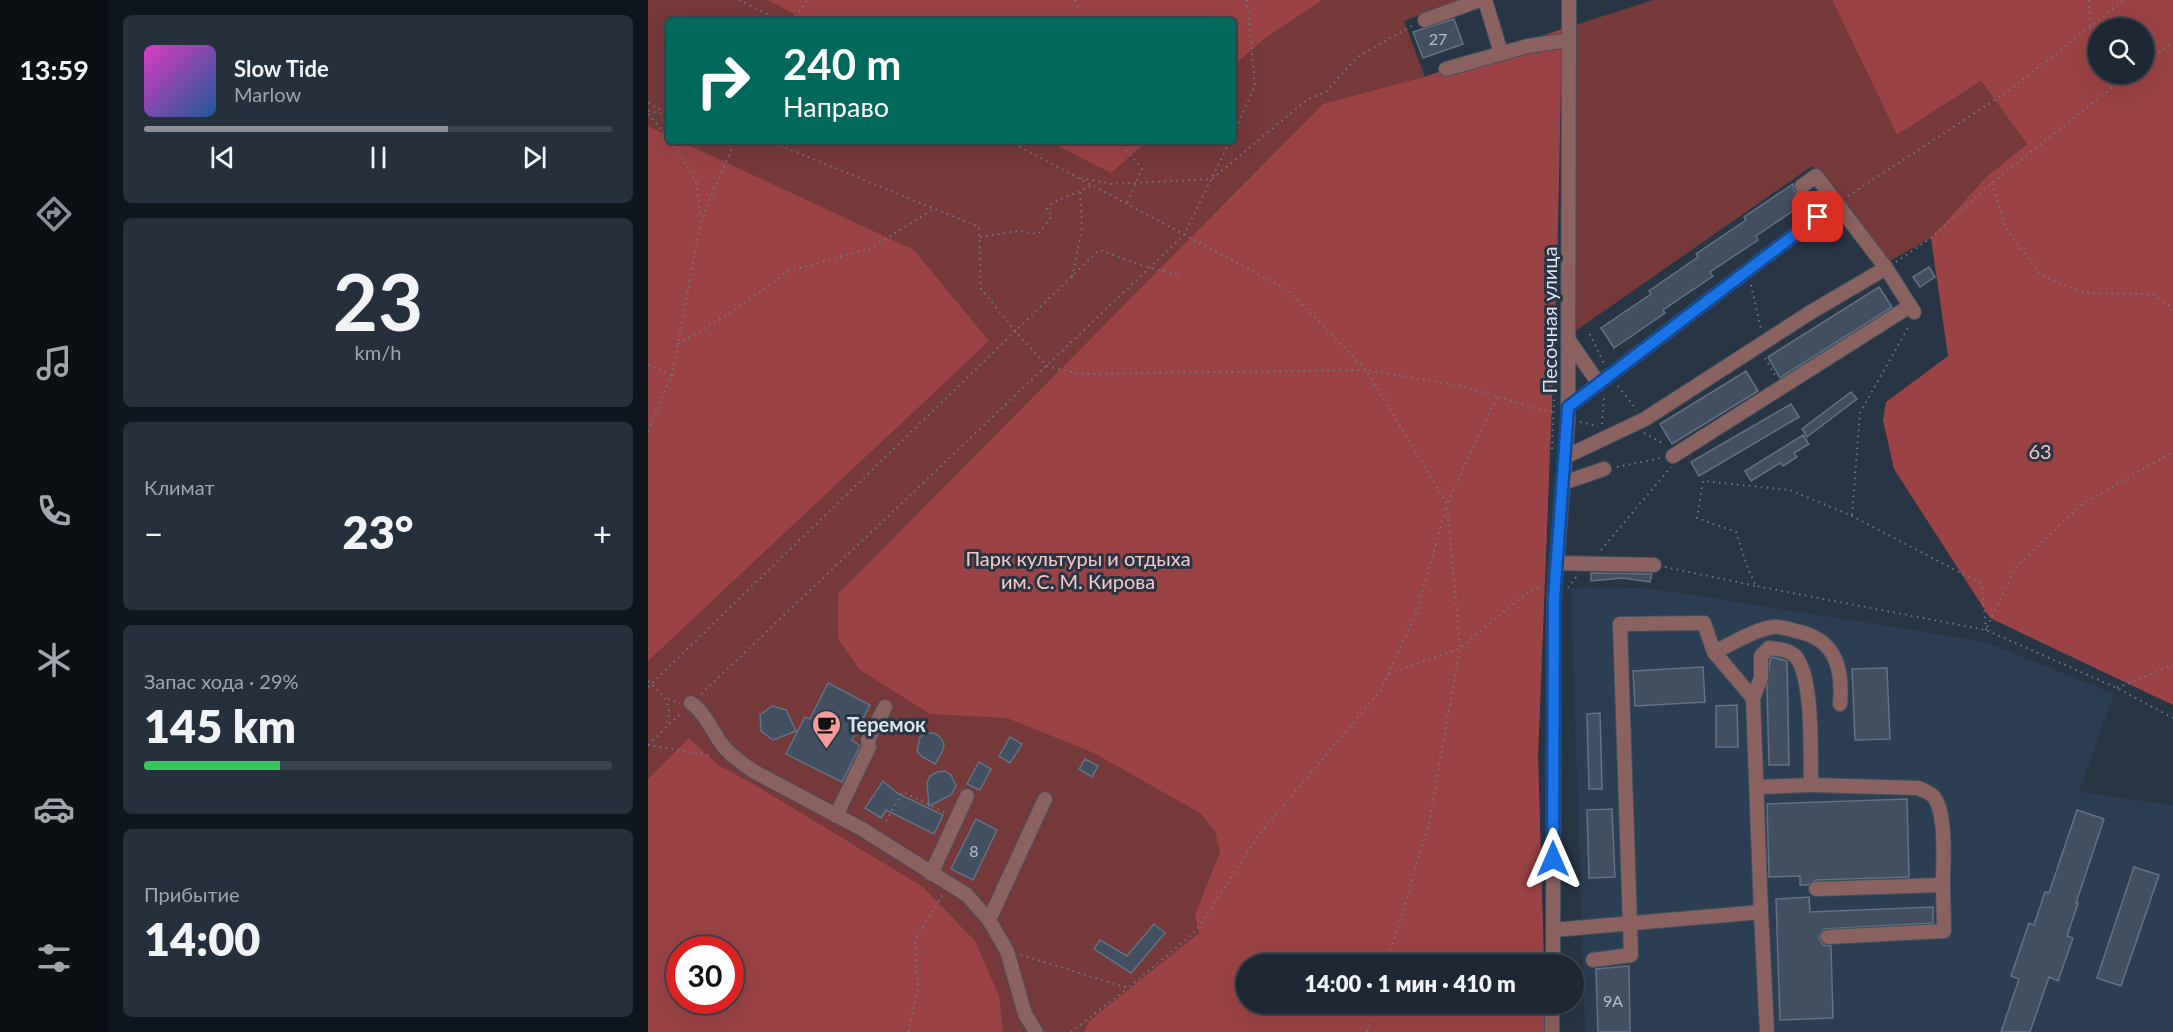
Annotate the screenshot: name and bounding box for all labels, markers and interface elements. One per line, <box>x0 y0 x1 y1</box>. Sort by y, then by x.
map controls <box>2088 18 2154 84</box>
button: search <box>2088 18 2154 84</box>
house number: 27 <box>1429 29 1447 48</box>
text: 240 m <box>783 39 901 89</box>
icon: right <box>684 42 762 120</box>
text: 13:59 <box>19 53 89 86</box>
text: Slow Tide <box>234 55 329 82</box>
text: Marlow <box>234 82 301 106</box>
text: Направо <box>783 90 889 123</box>
icon: previous <box>206 141 239 174</box>
icon: pause <box>362 141 395 174</box>
icon: next <box>518 141 551 174</box>
pin <box>1792 191 1843 242</box>
icon: directions <box>33 193 75 235</box>
icon: arrive <box>1801 200 1834 233</box>
street label: Песочная улица <box>1537 247 1561 393</box>
text: 23 <box>333 254 423 348</box>
text: km/h <box>355 340 401 364</box>
icon: music <box>33 342 75 384</box>
park label: 63 <box>2028 439 2052 463</box>
text: Климат <box>144 475 215 499</box>
icon: phone <box>33 490 75 532</box>
text: 23° <box>343 505 413 559</box>
text: − <box>144 513 163 553</box>
text: + <box>593 513 612 553</box>
park label: Парк культуры и отдыха им. С. М. Кирова <box>965 546 1191 593</box>
icon: climate <box>33 639 75 681</box>
text: Запас хода · 29% <box>144 669 299 693</box>
text: 145 km <box>144 699 296 753</box>
cafe icon: Теремок <box>810 708 842 750</box>
place label: Теремок <box>847 712 926 736</box>
icon: car <box>33 788 75 830</box>
position arrow <box>1521 827 1585 891</box>
house number: 8 <box>969 841 979 860</box>
text: Прибытие <box>144 882 240 906</box>
text: 14:00 <box>144 912 260 966</box>
speed limit sign: 30 <box>666 936 744 1014</box>
icon: filters <box>33 937 75 979</box>
text: 14:00 · 1 мин · 410 m <box>1304 970 1516 997</box>
house number: 9А <box>1603 991 1623 1010</box>

